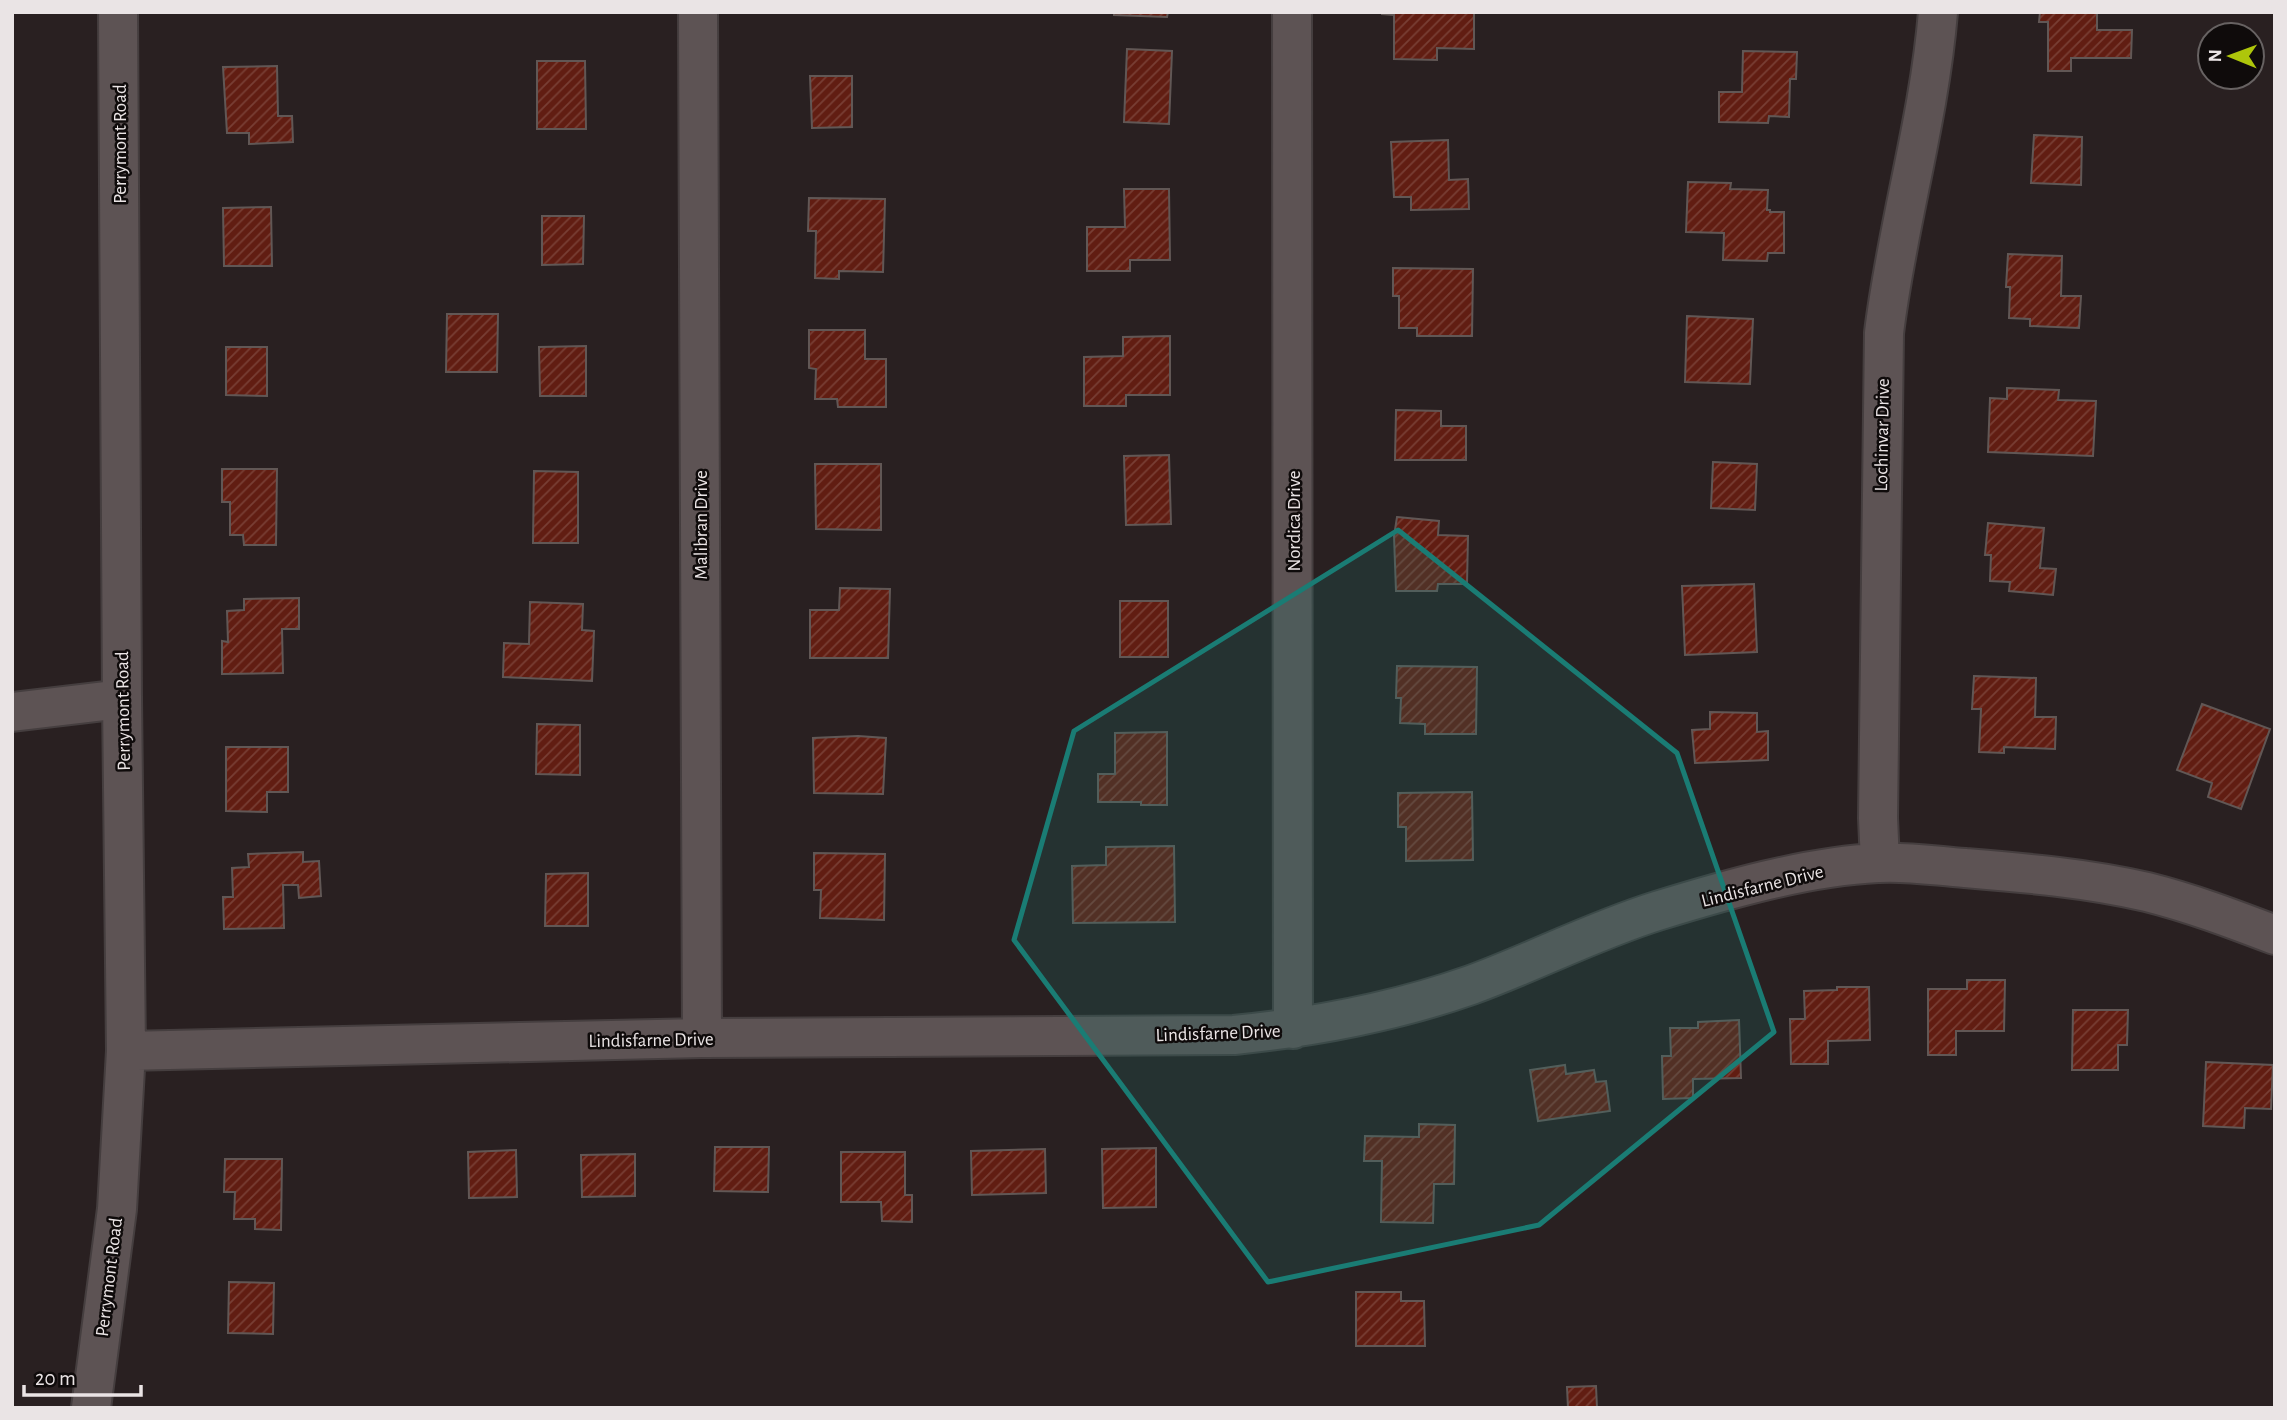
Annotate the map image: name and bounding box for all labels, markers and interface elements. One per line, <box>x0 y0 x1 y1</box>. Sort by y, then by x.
north arrow <box>2196 21 2266 91</box>
text: N <box>2206 49 2225 63</box>
street label: Perrymont Road <box>111 84 130 204</box>
street label: Lochinvar Drive <box>1872 378 1893 492</box>
street label: Malibran Drive <box>692 470 711 580</box>
street label: Nordica Drive <box>1285 471 1304 571</box>
street label: Perrymont Road <box>113 651 134 771</box>
street label: Lindisfarne Drive <box>1699 862 1825 911</box>
street label: Lindisfarne Drive <box>1155 1022 1281 1045</box>
street label: Lindisfarne Drive <box>588 1030 714 1051</box>
street label: Perrymont Road <box>93 1217 126 1338</box>
scale bar <box>24 1354 142 1398</box>
text: 20 m <box>35 1368 76 1389</box>

